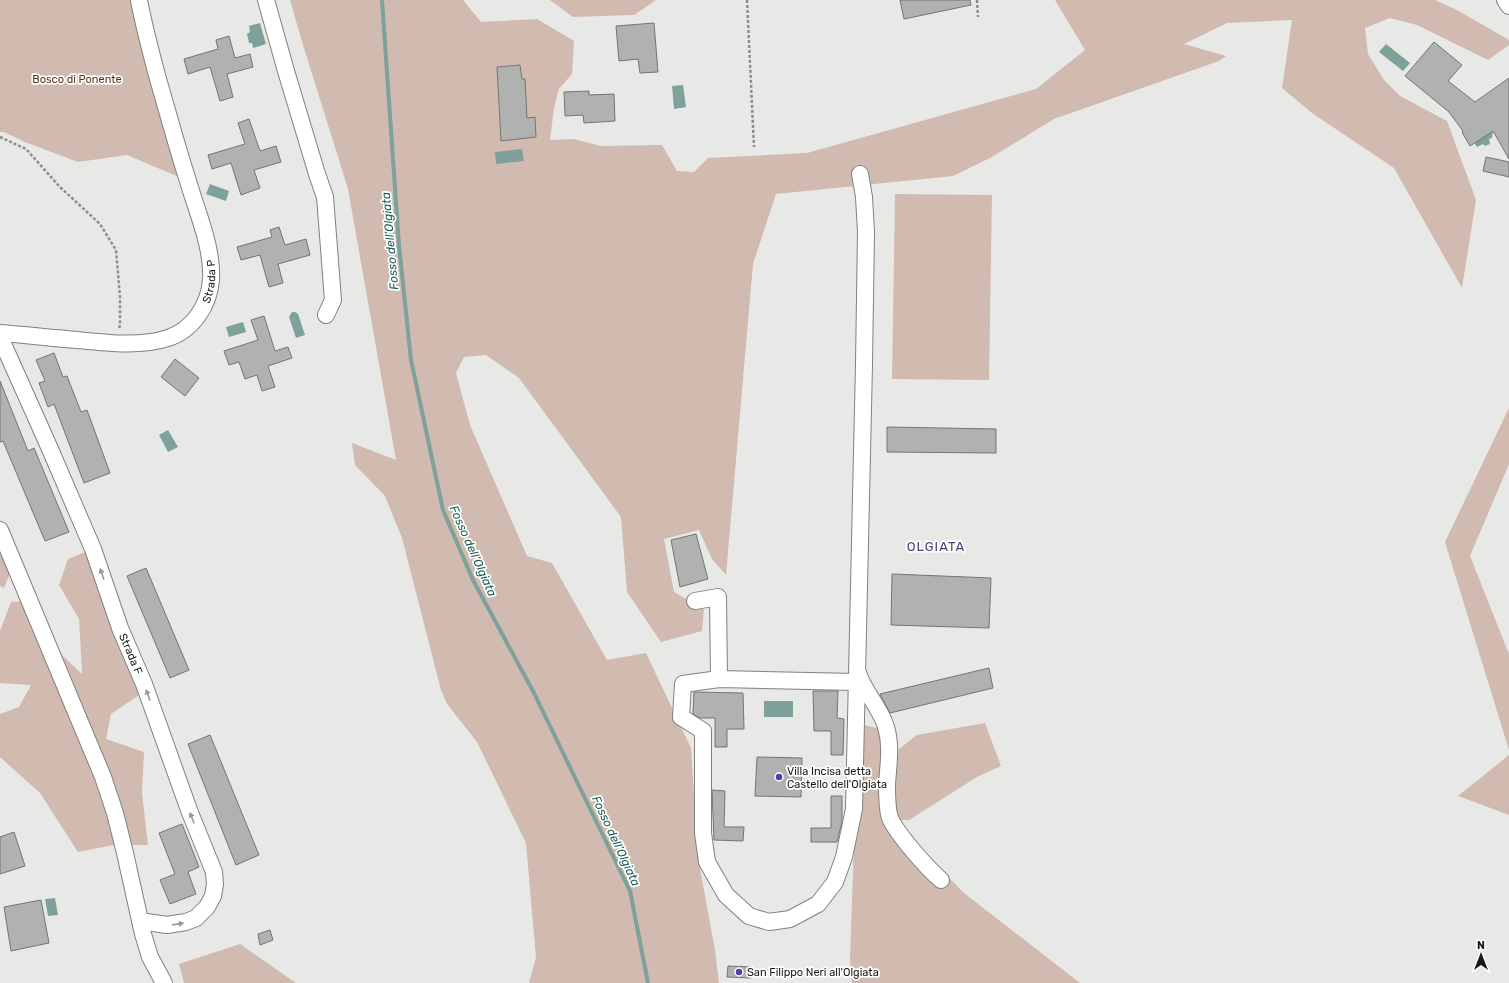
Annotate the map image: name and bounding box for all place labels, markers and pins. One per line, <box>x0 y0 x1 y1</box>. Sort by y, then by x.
place label: Villa Incisa detta Castello dell'Olgiata <box>787 765 887 791</box>
marker: Villa Incisa detta Castello dell'Olgiata <box>774 772 784 782</box>
place label: San Filippo Neri all'Olgiata <box>747 966 879 979</box>
marker: San Filippo Neri all'Olgiata <box>734 967 744 977</box>

